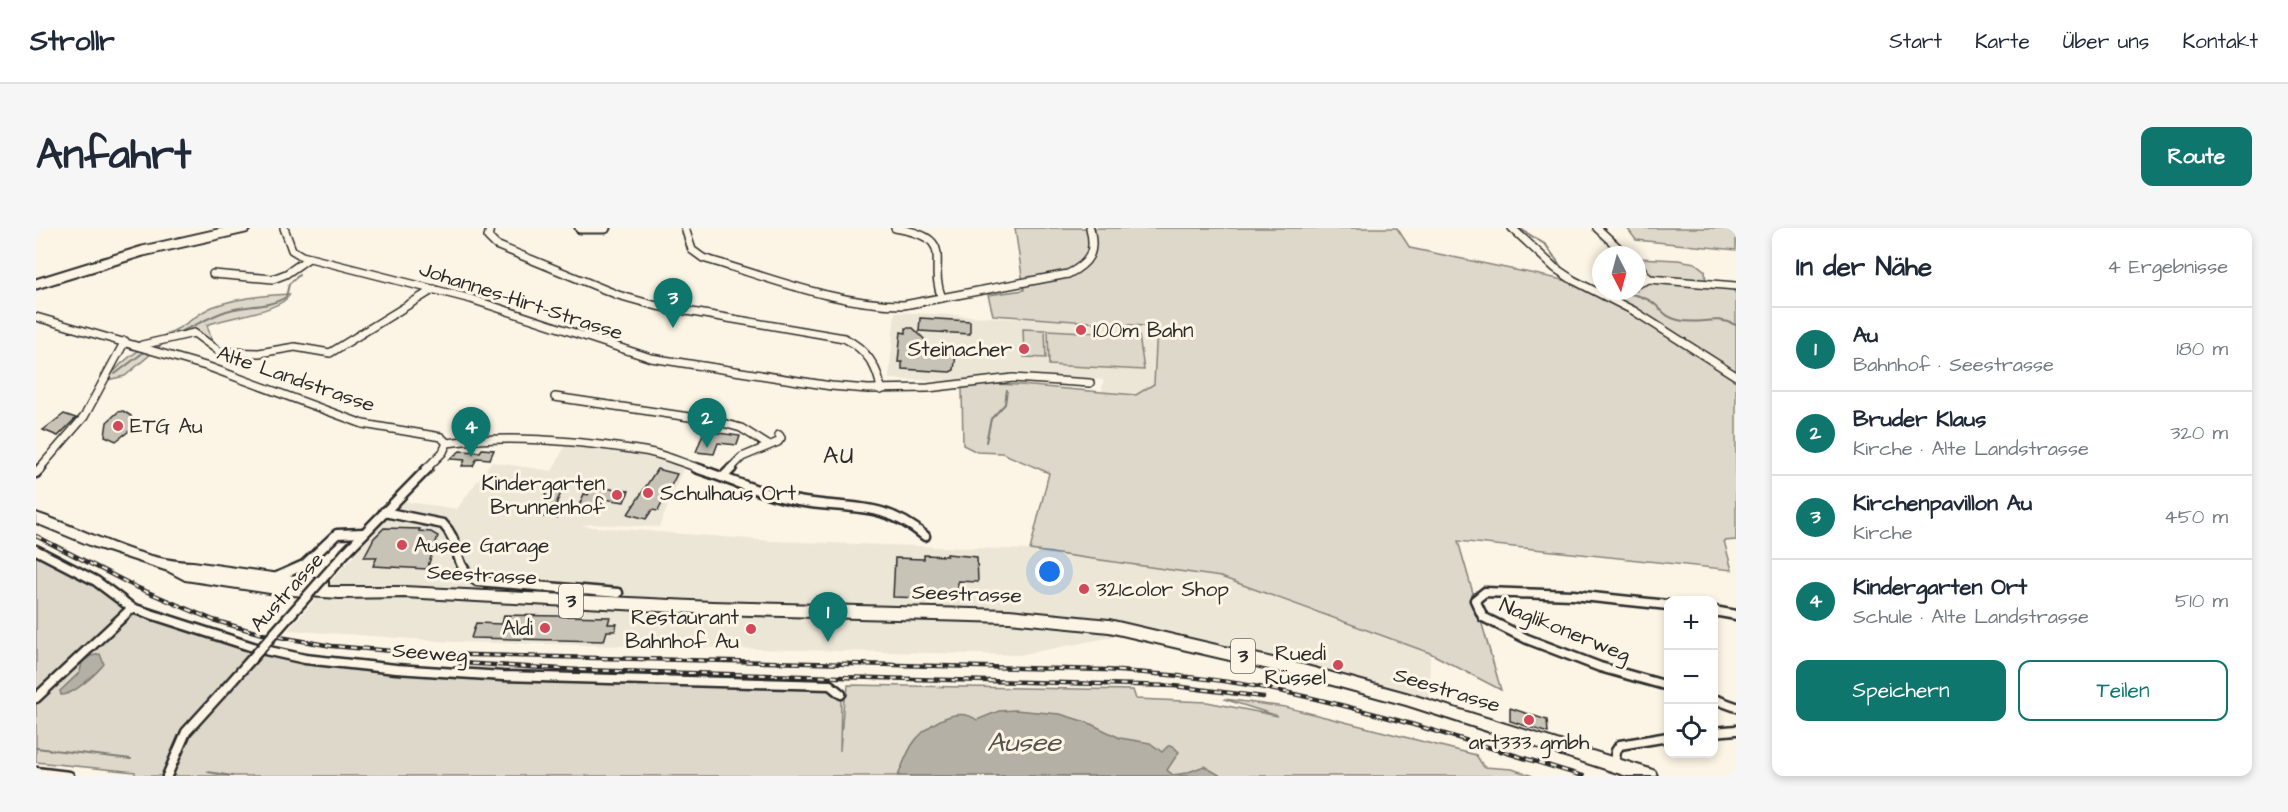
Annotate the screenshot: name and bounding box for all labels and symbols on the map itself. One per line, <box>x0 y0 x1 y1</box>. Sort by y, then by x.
north arrow <box>1592 246 1646 300</box>
street label: Johannes-Hirt-Strasse <box>415 254 627 348</box>
pin: 3 <box>654 279 692 328</box>
place label: 100m Bahn <box>1093 316 1193 345</box>
marker: 100m Bahn <box>1074 323 1088 337</box>
place label: Steinacher <box>908 335 1012 364</box>
street label: Alte Landstrasse <box>213 338 379 420</box>
marker: Steinacher <box>1017 342 1031 356</box>
pin: 2 <box>688 398 726 448</box>
pin: 4 <box>452 408 490 457</box>
place label: ETG Au <box>130 412 203 441</box>
marker: ETG Au <box>111 419 125 433</box>
district label: AU <box>823 439 855 473</box>
place label: Kindergarten Brunnenhof <box>481 469 606 522</box>
place label: Schulhaus Ort <box>660 479 796 508</box>
marker: Schulhaus Ort <box>641 486 655 500</box>
marker: Kindergarten Brunnenhof <box>610 488 624 502</box>
place label: Ausee Garage <box>414 531 549 562</box>
marker: Ausee Garage <box>395 538 409 552</box>
street label: Austrasse <box>243 546 331 638</box>
your location <box>1035 557 1064 586</box>
street label: Seestrasse <box>426 558 538 592</box>
place label: 321color Shop <box>1096 575 1229 605</box>
street label: Seestrasse <box>912 578 1022 610</box>
marker: 321color Shop <box>1077 582 1091 596</box>
road number: 3 <box>559 584 583 618</box>
street label: Naglikonerweg <box>1495 591 1635 671</box>
pin: 1 <box>808 592 848 642</box>
place label: Restaurant Bahnhof Au <box>625 603 739 656</box>
place label: Aldi <box>502 614 533 643</box>
marker: Aldi <box>538 621 552 635</box>
marker: Restaurant Bahnhof Au <box>744 622 758 636</box>
street label: Seeweg <box>391 636 469 672</box>
road number: 3 <box>1231 639 1255 673</box>
place label: Ruedi Rüssel <box>1265 639 1326 692</box>
marker: Ruedi Rüssel <box>1331 658 1345 672</box>
street label: Seestrasse <box>1390 660 1504 720</box>
marker: art333 gmbh <box>1522 713 1536 727</box>
water label: Ausee <box>987 724 1062 762</box>
place label: art333 gmbh <box>1469 728 1590 759</box>

